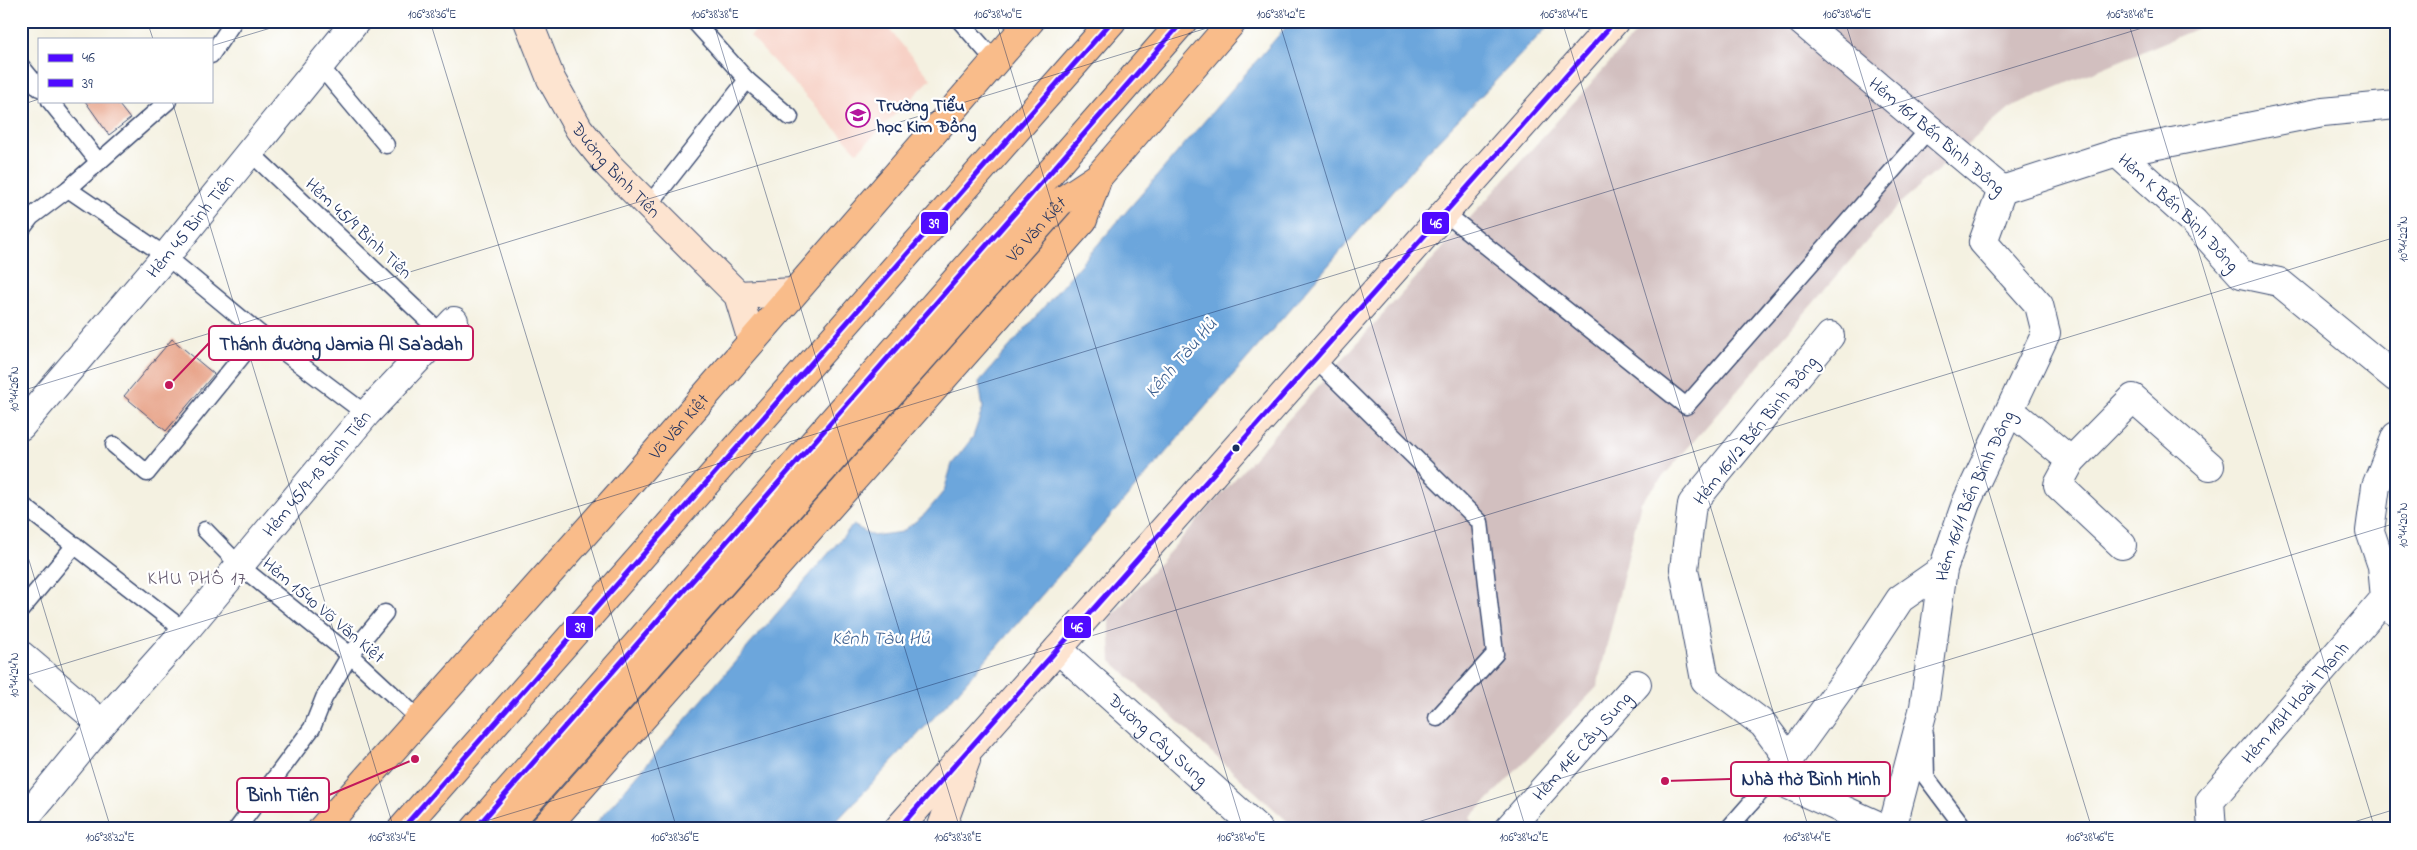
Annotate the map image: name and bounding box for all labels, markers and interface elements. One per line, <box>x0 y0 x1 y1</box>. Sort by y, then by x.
text: 106°38'36"E <box>408 6 456 24</box>
text: 106°38'38"E <box>691 6 739 24</box>
text: 106°38'40"E <box>974 6 1022 24</box>
text: 106°38'42"E <box>1256 6 1306 24</box>
text: 106°38'44"E <box>1540 6 1588 24</box>
text: 106°38'46"E <box>1823 6 1871 24</box>
text: 106°38'48"E <box>2106 6 2154 24</box>
legend <box>38 38 212 102</box>
text: 46 <box>82 47 95 69</box>
street label: Hẻm 161 Bến Bình Đông <box>1862 72 2010 203</box>
text: 39 <box>82 73 93 95</box>
place label: Trường Tiểu học Kim Đồng <box>876 94 976 142</box>
school or university icon: Trường Tiểu học Kim Đồng <box>845 102 871 128</box>
street label: Đường Bình Tiên <box>563 117 665 225</box>
street label: Hẻm K Bến Bình Đông <box>2111 148 2244 279</box>
street label: Hẻm 45 Bình Tiên <box>141 170 242 285</box>
street label: Hẻm 45/9 Bình Tiên <box>298 173 417 286</box>
street label: Võ Văn Kiệt <box>1000 190 1072 270</box>
line badge: 39 <box>920 211 949 235</box>
line badge: 46 <box>1421 211 1450 235</box>
text: 39 <box>928 214 940 235</box>
text: 46 <box>1429 214 1443 235</box>
text: 10°44'22"N <box>2395 216 2413 262</box>
water label: Kênh Tàu Hủ <box>1139 312 1225 405</box>
callout: Thánh đường Jamia Al Sa'adah <box>209 326 473 360</box>
text: Thánh đường Jamia Al Sa'adah <box>219 332 463 361</box>
street label: Hẻm 161/2 Bến Bình Đông <box>1688 351 1826 512</box>
text: 10°44'26"N <box>6 366 24 412</box>
street label: Võ Văn Kiệt <box>643 388 716 467</box>
street label: Hẻm 45/9-13 Bình Tiên <box>258 405 379 544</box>
street label: Hẻm 161/1 Bến Bình Đông <box>1930 407 2023 583</box>
unlabelled marker <box>1231 443 1241 453</box>
text: 10°44'20"N <box>2395 502 2413 548</box>
street label: Hẻm 1540 Võ Văn Kiệt <box>256 552 390 671</box>
district label: KHU PHỐ 17 <box>147 566 247 593</box>
line badge: 39 <box>565 615 594 639</box>
line badge: 46 <box>1063 615 1092 639</box>
text: 39 <box>574 618 586 639</box>
text: 46 <box>1070 618 1084 639</box>
water label: Kênh Tàu Hủ <box>832 626 931 653</box>
street label: Hẻm 113H Hoài Thanh <box>2236 637 2356 771</box>
text: 10°44'24"N <box>6 652 24 698</box>
street label: Hẻm 14E Cây Sung <box>1528 687 1640 808</box>
street label: Đường Cây Sung <box>1100 688 1213 794</box>
callout: Nhà thờ Bình Minh <box>1731 762 1890 796</box>
text: Nhà thờ Bình Minh <box>1742 767 1880 794</box>
callout: Bình Tiên <box>237 778 329 812</box>
text: Bình Tiên <box>246 783 319 810</box>
text: 106°38'32"E <box>85 829 135 847</box>
text: 106°38'34"E <box>368 829 416 847</box>
text: 106°38'36"E <box>651 829 699 847</box>
text: 106°38'38"E <box>934 829 982 847</box>
text: 106°38'40"E <box>1217 829 1265 847</box>
text: 106°38'42"E <box>1499 829 1549 847</box>
text: 106°38'44"E <box>1783 829 1831 847</box>
text: 106°38'46"E <box>2066 829 2114 847</box>

